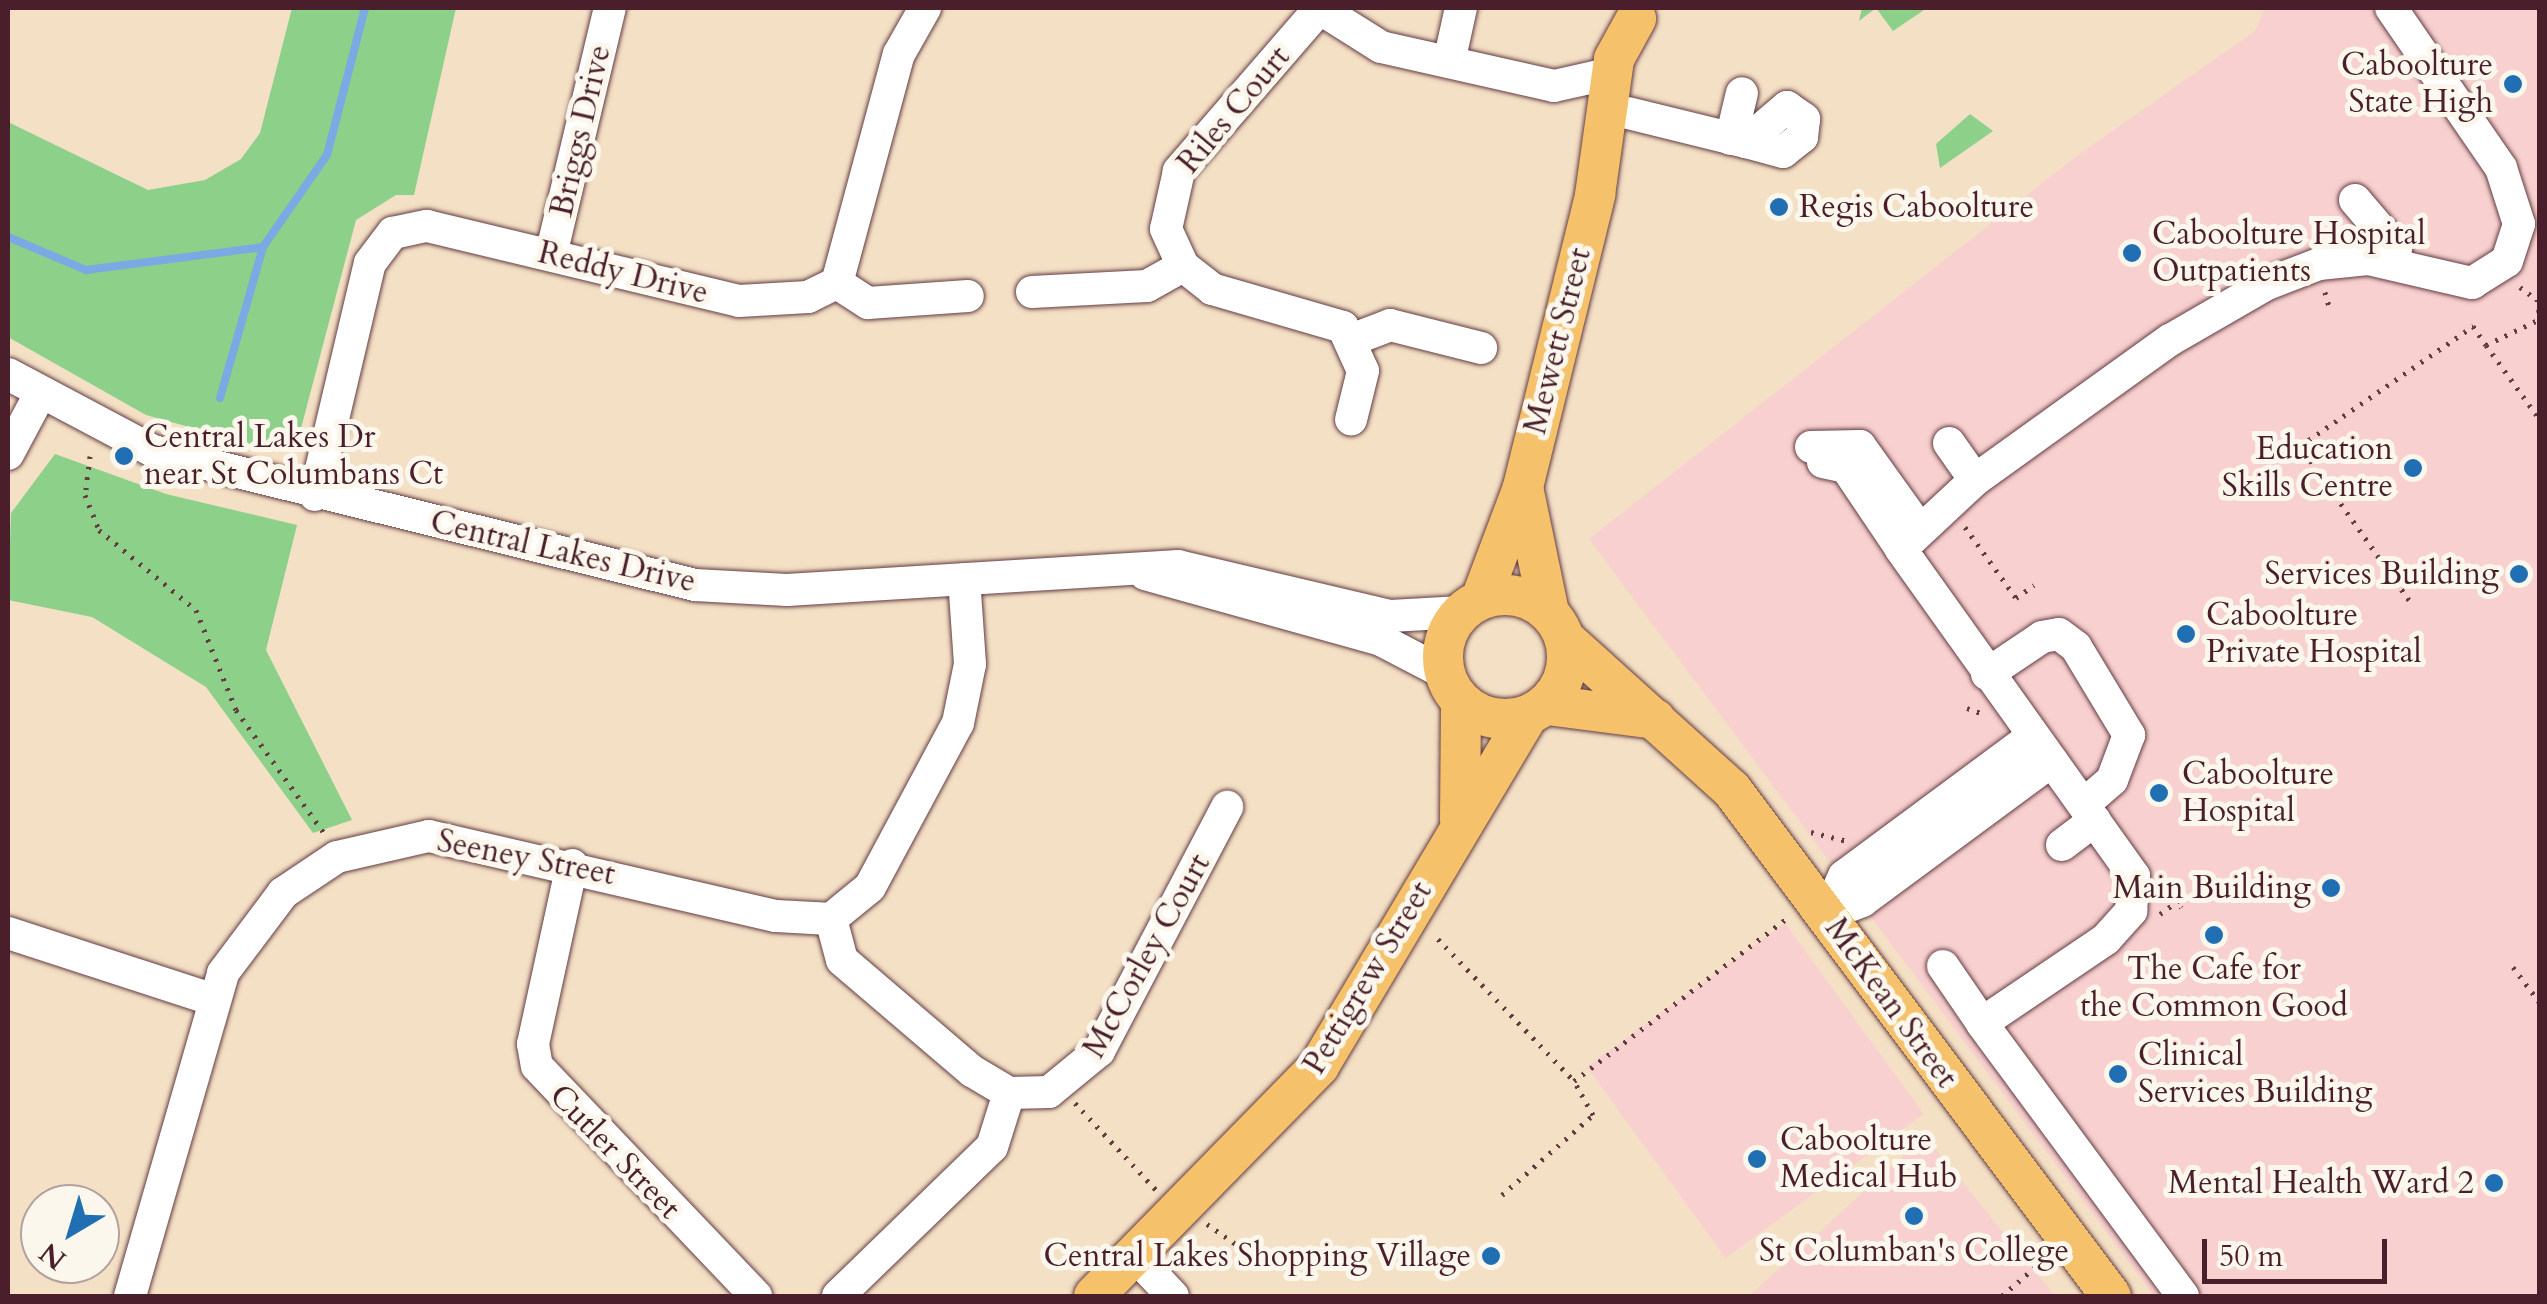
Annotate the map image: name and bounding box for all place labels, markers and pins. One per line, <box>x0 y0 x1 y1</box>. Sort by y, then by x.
place label: Caboolture State High <box>2341 47 2493 122</box>
marker: Caboolture State High <box>2502 73 2524 95</box>
place label: Regis Caboolture <box>1799 188 2034 226</box>
marker: Regis Caboolture <box>1768 196 1790 218</box>
place label: Caboolture Hospital Outpatients <box>2152 216 2426 291</box>
marker: Caboolture Hospital Outpatients <box>2121 242 2143 264</box>
place label: Central Lakes Dr near St Columbans Ct <box>144 419 443 494</box>
place label: Education Skills Centre <box>2222 431 2393 506</box>
marker: Central Lakes Dr near St Columbans Ct <box>113 445 135 467</box>
marker: Education Skills Centre <box>2402 457 2424 479</box>
place label: Services Building <box>2265 555 2499 593</box>
marker: Services Building <box>2508 563 2530 585</box>
place label: Caboolture Private Hospital <box>2206 597 2422 672</box>
marker: Caboolture Private Hospital <box>2175 623 2197 645</box>
place label: Caboolture Hospital <box>2182 756 2334 831</box>
marker: Caboolture Hospital <box>2146 780 2172 806</box>
place label: Main Building <box>2113 869 2311 907</box>
marker: Main Building <box>2320 877 2342 899</box>
marker: The Cafe for the Common Good <box>2203 924 2225 946</box>
place label: The Cafe for the Common Good <box>2080 951 2348 1026</box>
place label: Clinical Services Building <box>2138 1037 2372 1112</box>
marker: Clinical Services Building <box>2107 1063 2129 1085</box>
place label: Caboolture Medical Hub <box>1780 1122 1957 1197</box>
marker: Caboolture Medical Hub <box>1744 1146 1770 1172</box>
place label: Mental Health Ward 2 <box>2168 1164 2474 1202</box>
marker: Mental Health Ward 2 <box>2483 1172 2505 1194</box>
marker: St Columban's College <box>1903 1205 1925 1227</box>
place label: St Columban's College <box>1759 1232 2069 1270</box>
place label: Central Lakes Shopping Village <box>1044 1237 1471 1275</box>
marker: Central Lakes Shopping Village <box>1480 1245 1502 1267</box>

